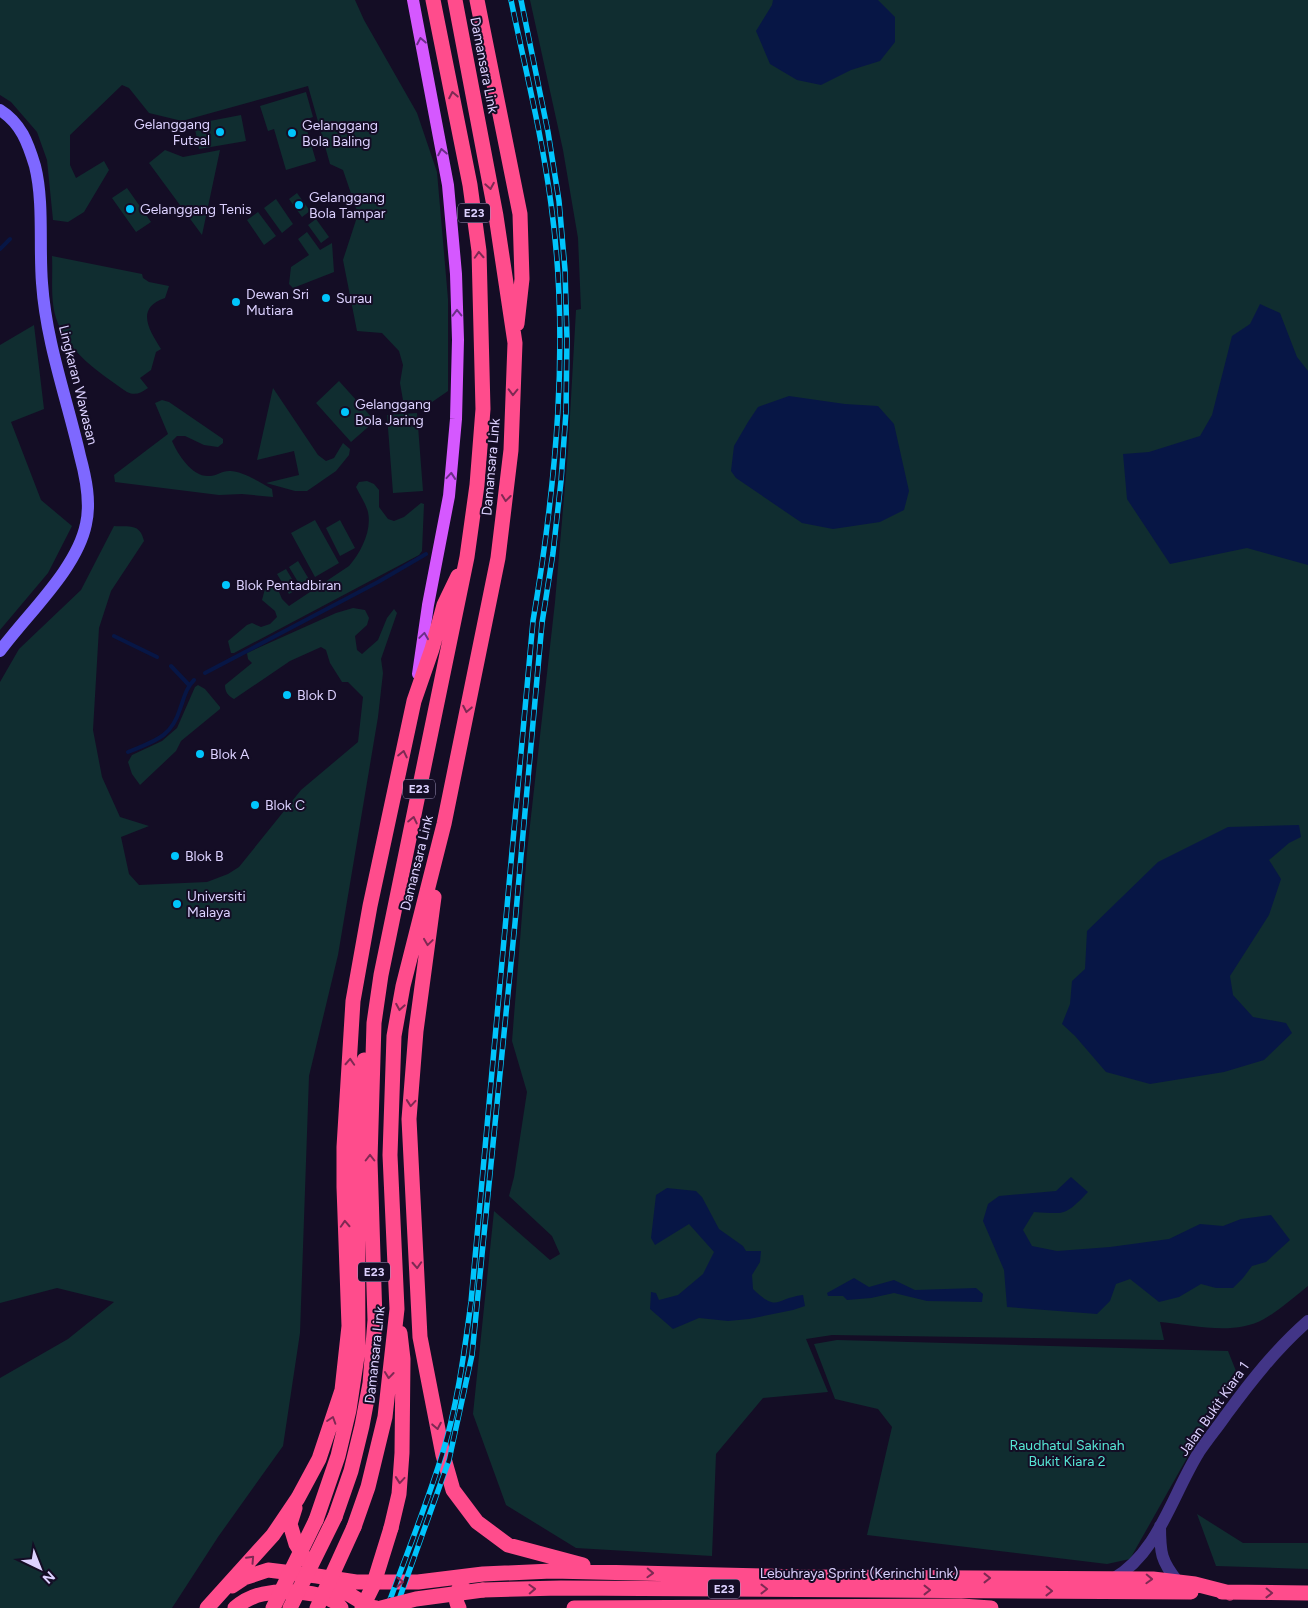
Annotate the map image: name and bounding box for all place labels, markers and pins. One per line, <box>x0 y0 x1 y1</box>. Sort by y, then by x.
place label: Gelanggang Futsal <box>134 116 210 149</box>
place label: Gelanggang Bola Baling <box>302 117 378 150</box>
marker: Gelanggang Futsal <box>214 126 226 138</box>
marker: Gelanggang Bola Baling <box>286 127 298 139</box>
place label: Gelanggang Bola Tampar <box>309 189 386 222</box>
marker: Gelanggang Bola Tampar <box>293 199 305 211</box>
place label: Gelanggang Tenis <box>140 201 251 218</box>
marker: Gelanggang Tenis <box>124 203 136 215</box>
place label: Dewan Sri Mutiara <box>246 286 309 319</box>
place label: Surau <box>336 290 372 307</box>
marker: Surau <box>320 292 332 304</box>
marker: Dewan Sri Mutiara <box>230 296 242 308</box>
place label: Gelanggang Bola Jaring <box>355 396 431 429</box>
marker: Gelanggang Bola Jaring <box>339 406 351 418</box>
place label: Blok Pentadbiran <box>236 577 341 594</box>
marker: Blok Pentadbiran <box>220 579 232 591</box>
place label: Blok D <box>297 687 337 704</box>
marker: Blok D <box>281 689 293 701</box>
place label: Blok A <box>210 746 250 763</box>
marker: Blok A <box>194 748 206 760</box>
place label: Blok C <box>265 797 305 814</box>
marker: Blok C <box>249 799 261 811</box>
place label: Blok B <box>185 848 224 865</box>
marker: Blok B <box>169 850 181 862</box>
place label: Universiti Malaya <box>187 888 246 921</box>
marker: Universiti Malaya <box>171 898 183 910</box>

